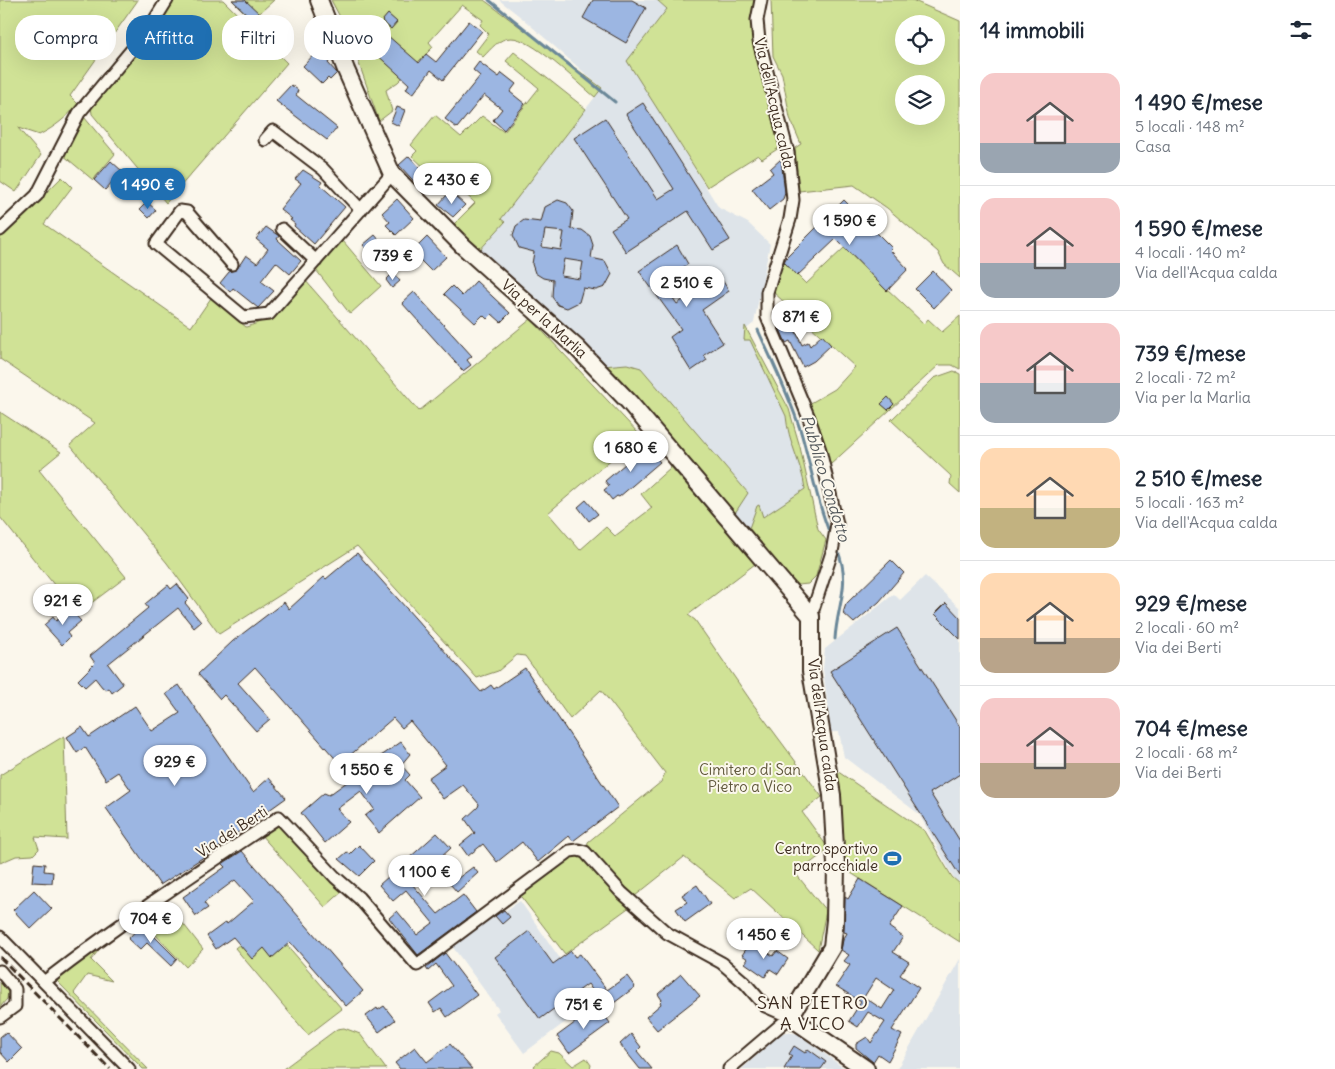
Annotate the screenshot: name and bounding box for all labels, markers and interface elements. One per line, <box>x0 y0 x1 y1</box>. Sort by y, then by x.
chip: Compra <box>15 15 116 60</box>
chip: Affitta <box>126 15 212 60</box>
chip: Filtri <box>222 15 294 60</box>
chip: Nuovo <box>304 15 391 60</box>
map controls <box>895 15 945 125</box>
button: locate <box>895 15 945 65</box>
icon: filters <box>1287 16 1315 44</box>
text: 14 immobili <box>980 17 1085 44</box>
street label: Via dell'Acqua calda <box>750 36 799 171</box>
button: layers <box>895 75 945 125</box>
text: 1 490 €/mese <box>1135 89 1263 116</box>
icon: home <box>1020 93 1080 153</box>
text: 5 locali · 148 m² <box>1135 116 1245 136</box>
text: Casa <box>1135 136 1171 156</box>
pin: 2 430 € <box>406 162 498 205</box>
pin: 1 490 € <box>102 168 194 210</box>
text: 2 430 € <box>424 169 480 189</box>
text: 1 490 € <box>121 174 175 194</box>
pin: 1 590 € <box>804 204 896 246</box>
text: 1 590 € <box>823 210 877 230</box>
text: 1 590 €/mese <box>1135 215 1263 242</box>
icon: home <box>1020 218 1080 278</box>
pin: 739 € <box>358 238 428 281</box>
text: 4 locali · 140 m² <box>1135 242 1246 262</box>
text: 739 € <box>373 245 413 265</box>
text: Via dell'Acqua calda <box>1135 262 1278 282</box>
pin: 2 510 € <box>641 266 733 308</box>
text: 2 510 € <box>661 272 713 292</box>
street label: Via per la Marlia <box>498 275 591 362</box>
pin: 871 € <box>766 300 836 342</box>
text: 871 € <box>782 306 820 326</box>
text: 739 €/mese <box>1135 340 1246 367</box>
icon: home <box>1020 343 1080 403</box>
text: 2 locali · 72 m² <box>1135 367 1236 387</box>
text: Via per la Marlia <box>1135 387 1251 407</box>
water label: Pubblico Condotto <box>797 412 855 545</box>
pin: 1 680 € <box>585 430 677 473</box>
text: 1 680 € <box>604 437 658 457</box>
text: 2 510 €/mese <box>1135 465 1262 492</box>
icon: home <box>1020 468 1080 528</box>
text: 5 locali · 163 m² <box>1135 492 1245 512</box>
text: Via dell'Acqua calda <box>1135 512 1278 532</box>
pin: 921 € <box>28 584 98 626</box>
text: 921 € <box>44 590 82 610</box>
text: 929 €/mese <box>1135 590 1247 617</box>
icon: home <box>1020 593 1080 653</box>
text: 2 locali · 60 m² <box>1135 617 1239 637</box>
text: Via dei Berti <box>1135 637 1221 657</box>
street label: Via dell'Acqua calda <box>804 657 841 793</box>
text: 704 €/mese <box>1135 715 1248 742</box>
icon: home <box>1020 718 1080 778</box>
text: 2 locali · 68 m² <box>1135 742 1238 762</box>
pin: 929 € <box>140 744 210 787</box>
text: 929 € <box>154 751 196 771</box>
pin: 1 550 € <box>321 752 413 795</box>
text: 1 550 € <box>340 759 394 779</box>
park label: Cimitero di San Pietro a Vico <box>699 760 801 796</box>
text: Via dei Berti <box>1135 762 1221 782</box>
street label: Via dei Berti <box>193 802 271 862</box>
place label: Centro sportivo parrocchiale <box>775 839 878 875</box>
sports icon: Centro sportivo parrocchiale <box>882 848 902 868</box>
pin: 1 100 € <box>379 854 471 897</box>
text: 1 100 € <box>399 861 451 881</box>
pin: 704 € <box>116 902 186 944</box>
text: 704 € <box>130 908 172 928</box>
pin: 1 450 € <box>718 918 810 960</box>
text: 1 450 € <box>737 924 791 944</box>
pin: 751 € <box>549 988 619 1030</box>
district label: SAN PIETRO A VICO <box>757 991 869 1035</box>
text: 751 € <box>565 994 603 1014</box>

